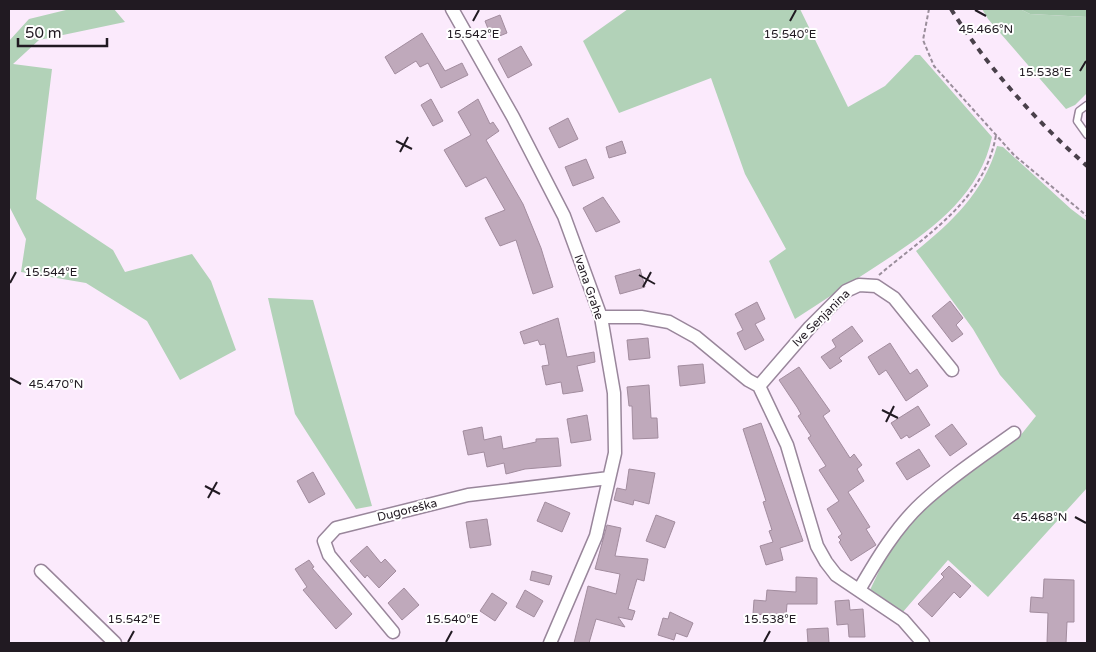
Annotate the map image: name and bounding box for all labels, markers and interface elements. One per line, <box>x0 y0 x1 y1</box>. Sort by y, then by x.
scale bar <box>18 15 106 47</box>
text: 45.466°N <box>959 22 1013 36</box>
text: 50 m <box>25 24 62 42</box>
text: 15.542°E <box>447 27 500 41</box>
text: 15.540°E <box>764 27 817 41</box>
text: 15.538°E <box>1019 65 1072 79</box>
street label: Ivana Grahe <box>571 253 607 322</box>
text: 15.544°E <box>25 265 78 279</box>
street label: Ive Senjanina <box>789 286 853 350</box>
text: 45.470°N <box>29 377 83 391</box>
street label: Dugoreška <box>376 496 438 524</box>
text: 45.468°N <box>1013 510 1067 524</box>
text: 15.542°E <box>108 612 161 626</box>
text: 15.540°E <box>426 612 479 626</box>
text: 15.538°E <box>744 612 797 626</box>

